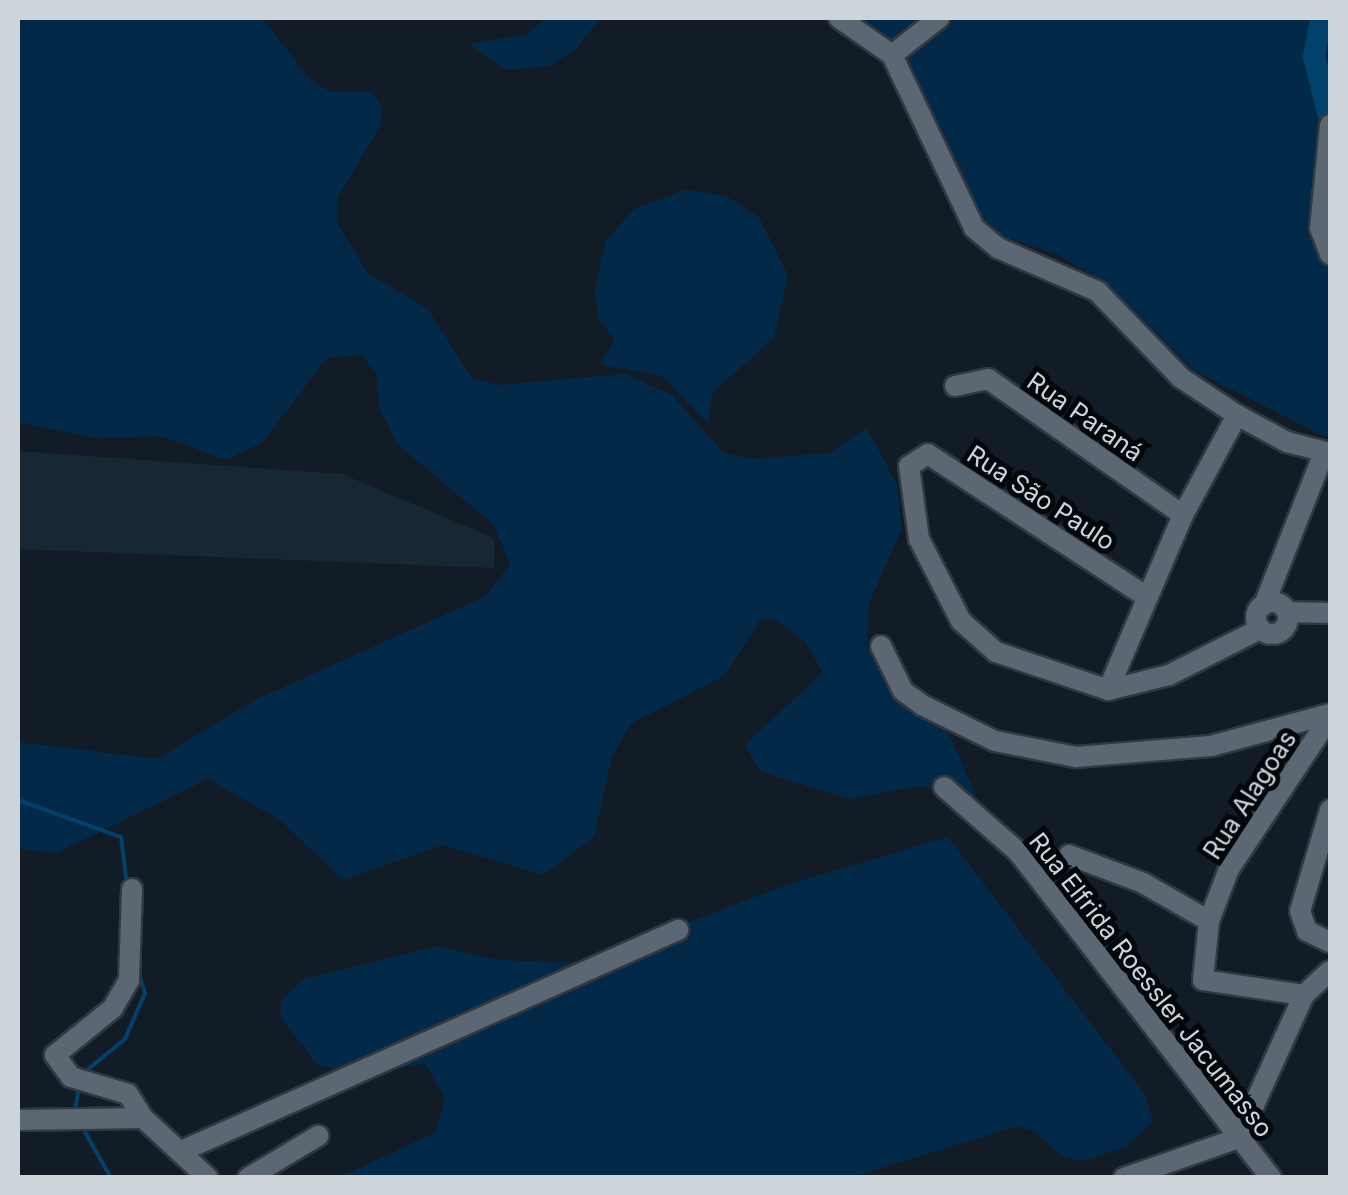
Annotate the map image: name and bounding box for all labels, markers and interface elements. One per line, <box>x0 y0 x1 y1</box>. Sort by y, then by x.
street label: Rua Paraná <box>1021 366 1149 468</box>
street label: Rua São Paulo <box>962 439 1120 557</box>
street label: Rua Alagoas <box>1197 725 1303 865</box>
street label: Rua Elfrida Roessler Jacumasso <box>1023 827 1279 1143</box>

